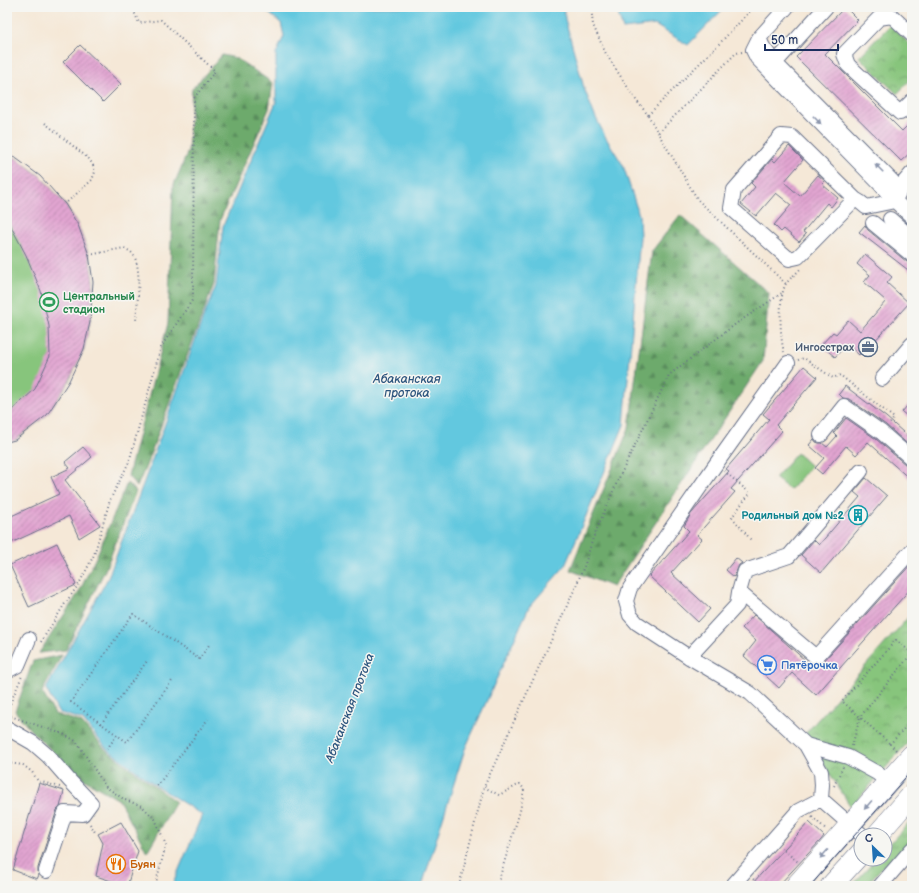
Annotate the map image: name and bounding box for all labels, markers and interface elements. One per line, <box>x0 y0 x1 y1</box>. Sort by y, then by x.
scale bar <box>765 26 838 52</box>
text: 50 m <box>771 33 798 48</box>
one-way arrow <box>812 115 821 124</box>
one-way arrow <box>874 163 884 173</box>
place label: Центральный стадион <box>63 290 135 316</box>
sports icon: Центральный стадион <box>38 291 60 313</box>
office icon: Ингосстрах <box>857 336 879 358</box>
place label: Ингосстрах <box>795 341 854 354</box>
water label: Абаканская протока <box>372 372 441 401</box>
building icon: Родильный дом №2 <box>847 504 869 526</box>
place label: Родильный дом №2 <box>741 509 844 522</box>
water label: Абаканская протока <box>322 651 378 766</box>
supermarket icon: Пятёрочка <box>756 654 778 676</box>
place label: Пятёрочка <box>781 659 838 672</box>
one-way arrow <box>863 800 872 810</box>
north arrow <box>853 827 893 867</box>
text: С <box>863 831 876 846</box>
one-way arrow <box>820 849 829 860</box>
restaurant icon: Буян <box>105 853 127 875</box>
place label: Буян <box>130 858 156 871</box>

